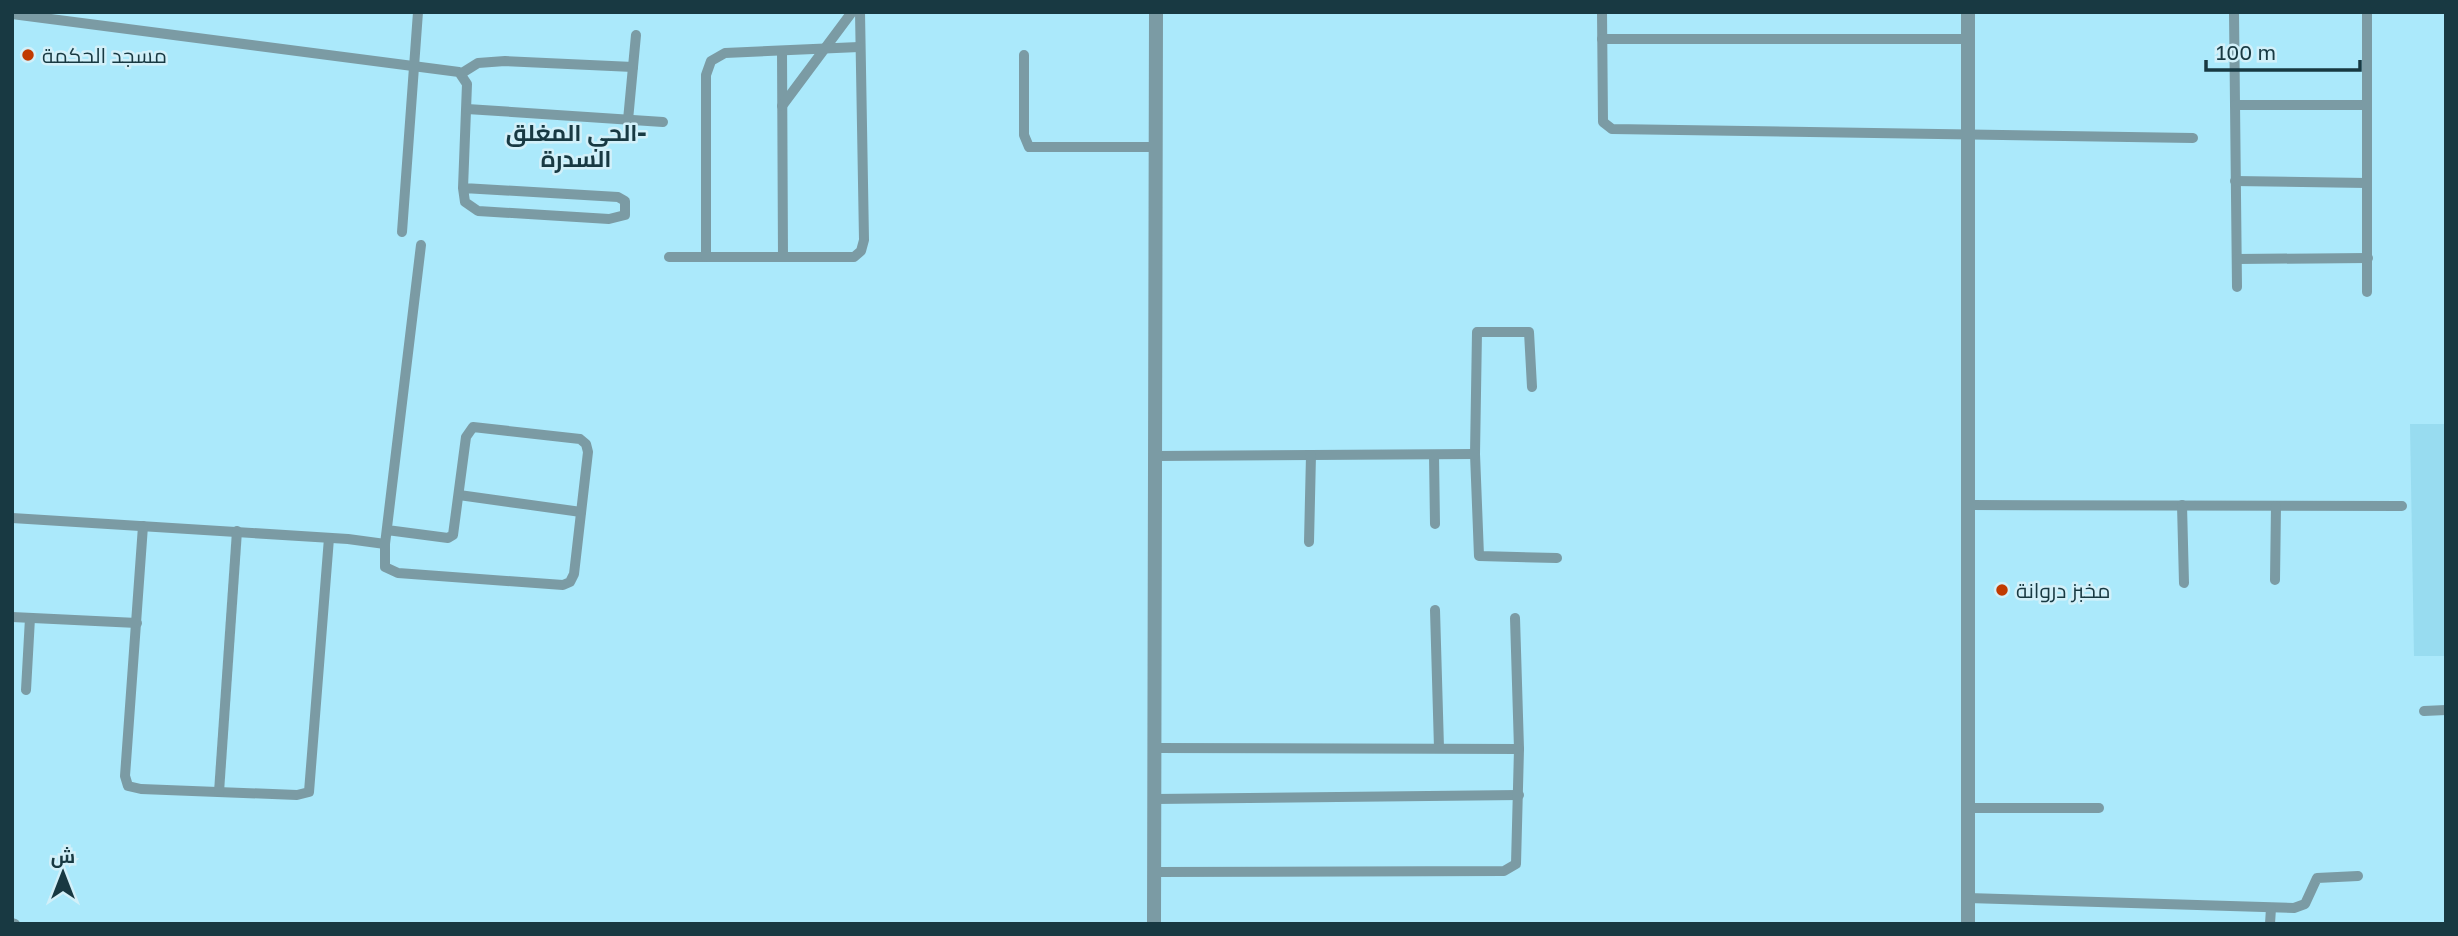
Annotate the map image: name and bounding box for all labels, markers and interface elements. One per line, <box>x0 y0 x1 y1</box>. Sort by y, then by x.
scale bar <box>2206 28 2360 72</box>
text: 100 m <box>2216 39 2276 65</box>
place label: مسجد الحكمة <box>42 42 167 68</box>
marker: مسجد الحكمة <box>20 47 36 63</box>
district label: الحي المغلق- السدرة <box>506 118 647 173</box>
place label: مخبز دروانة <box>2016 577 2110 603</box>
marker: مخبز دروانة <box>1994 582 2010 598</box>
north arrow <box>28 838 98 908</box>
text: ش <box>51 844 75 868</box>

